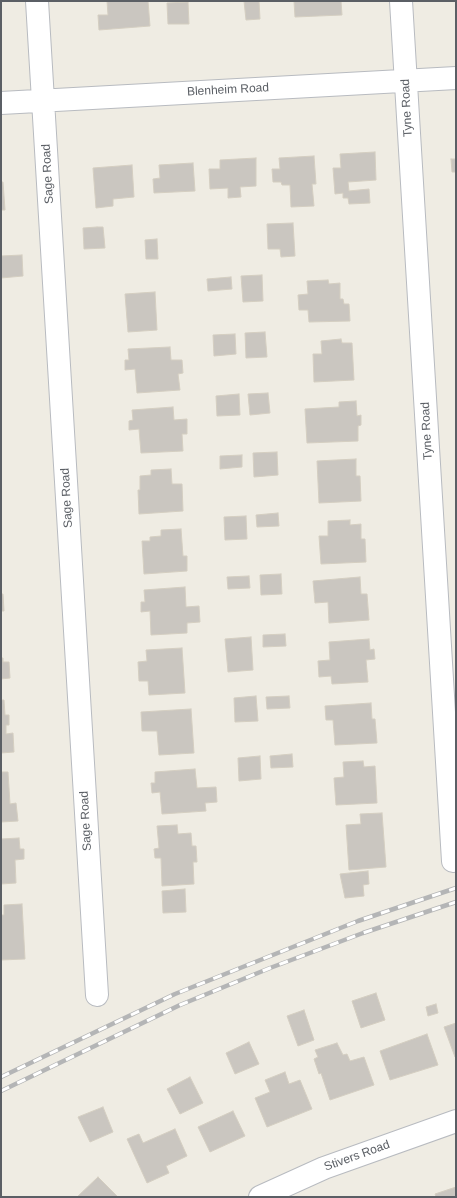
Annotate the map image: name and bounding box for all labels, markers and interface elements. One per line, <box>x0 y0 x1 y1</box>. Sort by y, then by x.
street label: Tyne Road <box>398 79 416 137</box>
street label: Blenheim Road <box>187 81 269 99</box>
street label: Sage Road <box>39 144 57 204</box>
street label: Tyne Road <box>418 402 436 460</box>
street label: Sage Road <box>58 468 76 528</box>
street label: Sage Road <box>77 791 95 851</box>
street label: Stivers Road <box>322 1137 392 1175</box>

